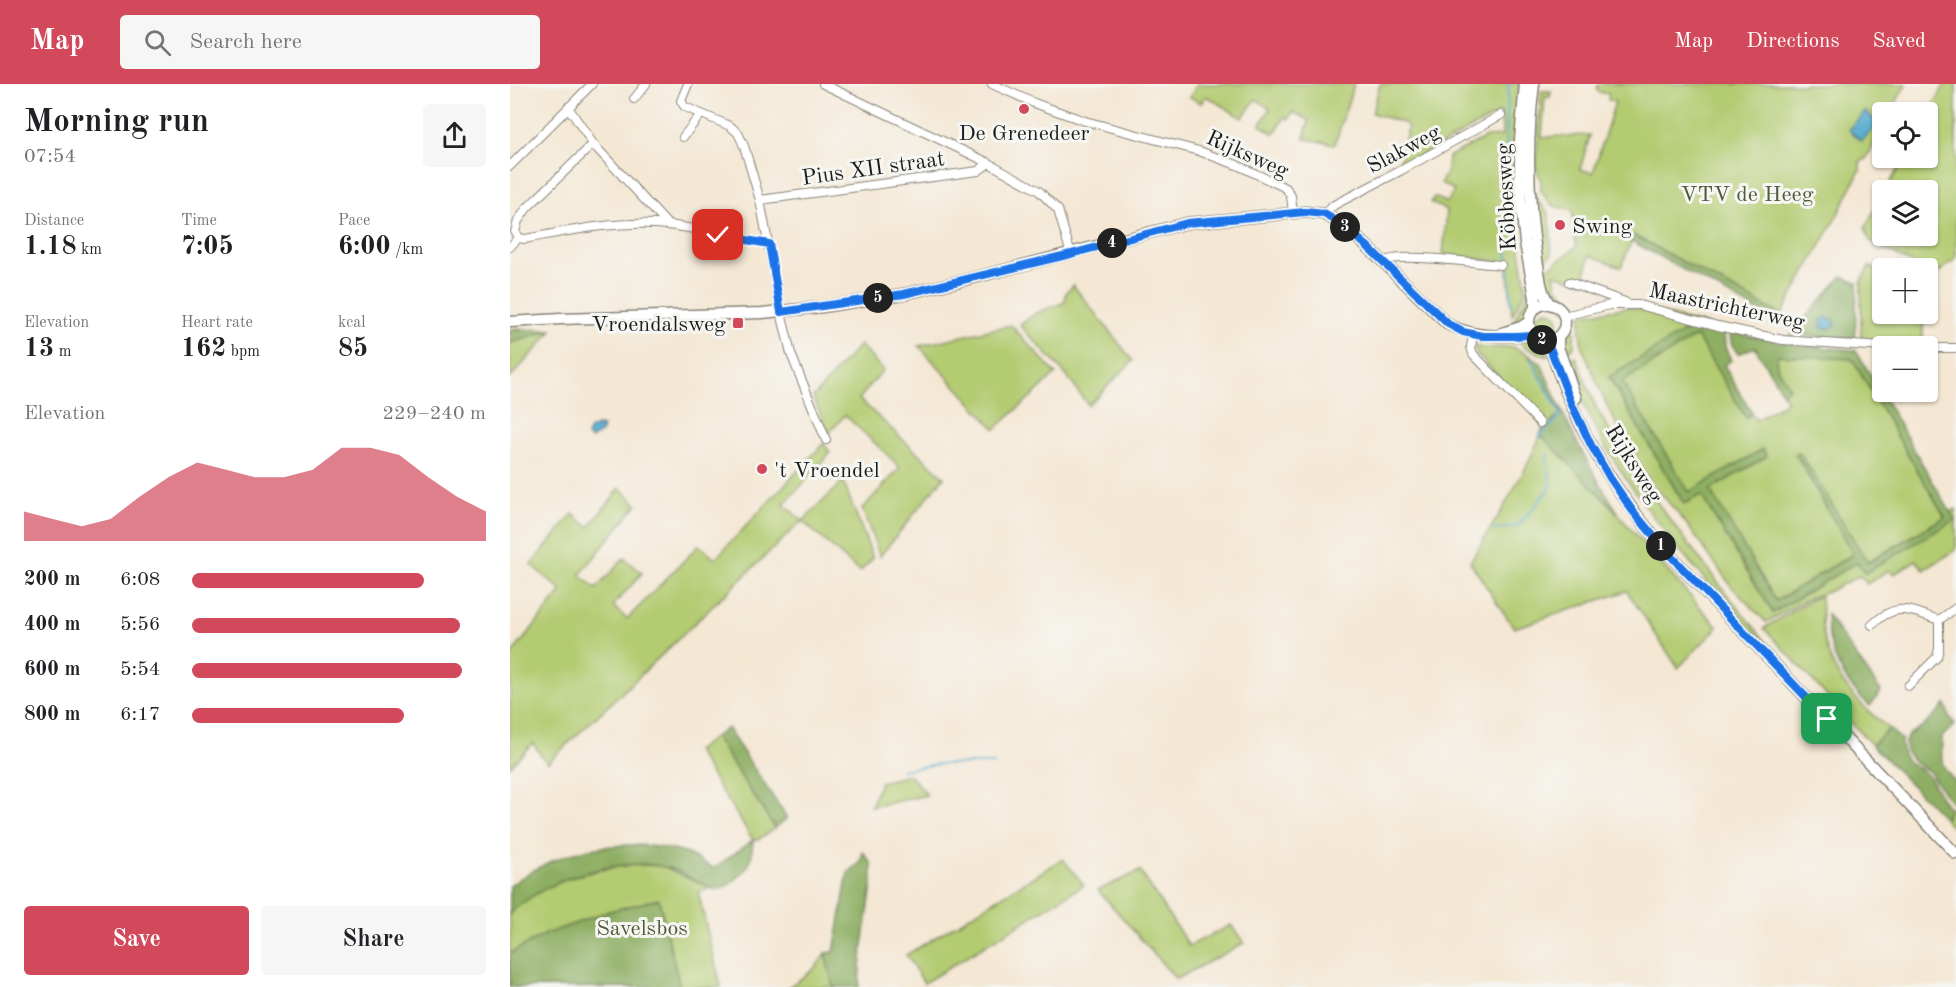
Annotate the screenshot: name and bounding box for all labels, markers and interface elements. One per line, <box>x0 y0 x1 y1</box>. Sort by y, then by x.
search box <box>120 15 540 69</box>
icon: search <box>141 26 174 59</box>
text: Map <box>30 28 84 56</box>
text: Search here <box>189 31 302 53</box>
text: Map <box>1674 31 1713 52</box>
text: Directions <box>1746 31 1840 52</box>
text: Saved <box>1873 31 1926 52</box>
marker: De Grenedeer <box>1017 102 1031 116</box>
map controls <box>1872 102 1938 402</box>
button: locate <box>1872 102 1938 168</box>
button: share <box>423 104 486 167</box>
text: Morning run <box>24 106 209 139</box>
street label: Slakweg <box>1363 121 1444 178</box>
place label: De Grenedeer <box>958 123 1090 145</box>
street label: Rijksweg <box>1203 127 1292 183</box>
street label: Köbbesweg <box>1493 142 1521 251</box>
text: 07:54 <box>24 147 76 167</box>
street label: Pius XII straat <box>800 148 946 190</box>
button: layers <box>1872 180 1938 246</box>
park label: VTV de Heeg <box>1680 184 1814 206</box>
pin <box>692 209 743 260</box>
pin: 3 <box>1330 212 1360 242</box>
text: Distance <box>24 213 84 229</box>
text: Time <box>181 213 217 229</box>
text: Pace <box>338 213 370 229</box>
place label: Swing <box>1572 216 1633 238</box>
icon: check <box>701 218 734 251</box>
marker: Swing <box>1553 218 1567 232</box>
text: 3 <box>1340 219 1350 235</box>
pin: 4 <box>1097 228 1127 258</box>
text: 1.18 <box>24 234 77 260</box>
text: 7:05 <box>181 234 234 260</box>
text: 6:00 <box>338 234 391 260</box>
text: 4 <box>1107 235 1117 251</box>
text: km <box>77 242 102 258</box>
text: /km <box>391 242 423 258</box>
button: + <box>1872 258 1938 324</box>
street label: Maastrichterweg <box>1647 280 1807 334</box>
pin: 5 <box>863 283 893 313</box>
text: 5 <box>873 290 883 306</box>
place label: Vroendalsweg <box>591 314 726 336</box>
text: Elevation <box>24 315 89 331</box>
text: Heart rate <box>181 315 253 331</box>
text: kcal <box>338 315 366 331</box>
marker: Vroendalsweg <box>731 316 745 330</box>
pin: 2 <box>1527 325 1557 355</box>
text: 2 <box>1537 332 1547 348</box>
text: 13 <box>24 336 54 362</box>
text: 162 <box>181 336 226 362</box>
text: 85 <box>338 336 368 362</box>
button: − <box>1872 336 1938 402</box>
text: m <box>54 344 71 360</box>
text: bpm <box>226 344 260 360</box>
text: Elevation <box>24 404 105 424</box>
text: 229–240 m <box>383 404 486 424</box>
street label: Rijksweg <box>1601 421 1666 507</box>
place label: 't Vroendel <box>774 460 880 482</box>
marker: 't Vroendel <box>755 462 769 476</box>
pin: 1 <box>1646 531 1676 561</box>
text: 1 <box>1656 538 1666 554</box>
text: 200 m <box>24 570 80 590</box>
text: 6:08 <box>120 570 160 590</box>
text: 400 m <box>24 615 80 635</box>
text: 5:56 <box>120 615 160 635</box>
text: 600 m <box>24 660 80 680</box>
text: 5:54 <box>120 660 160 680</box>
pin <box>1801 693 1852 744</box>
icon: arrive <box>1810 702 1843 735</box>
text: 800 m <box>24 705 80 725</box>
text: 6:17 <box>120 705 160 725</box>
button: Save <box>24 906 249 975</box>
button: Share <box>261 906 486 975</box>
park label: Savelsbos <box>596 918 688 940</box>

